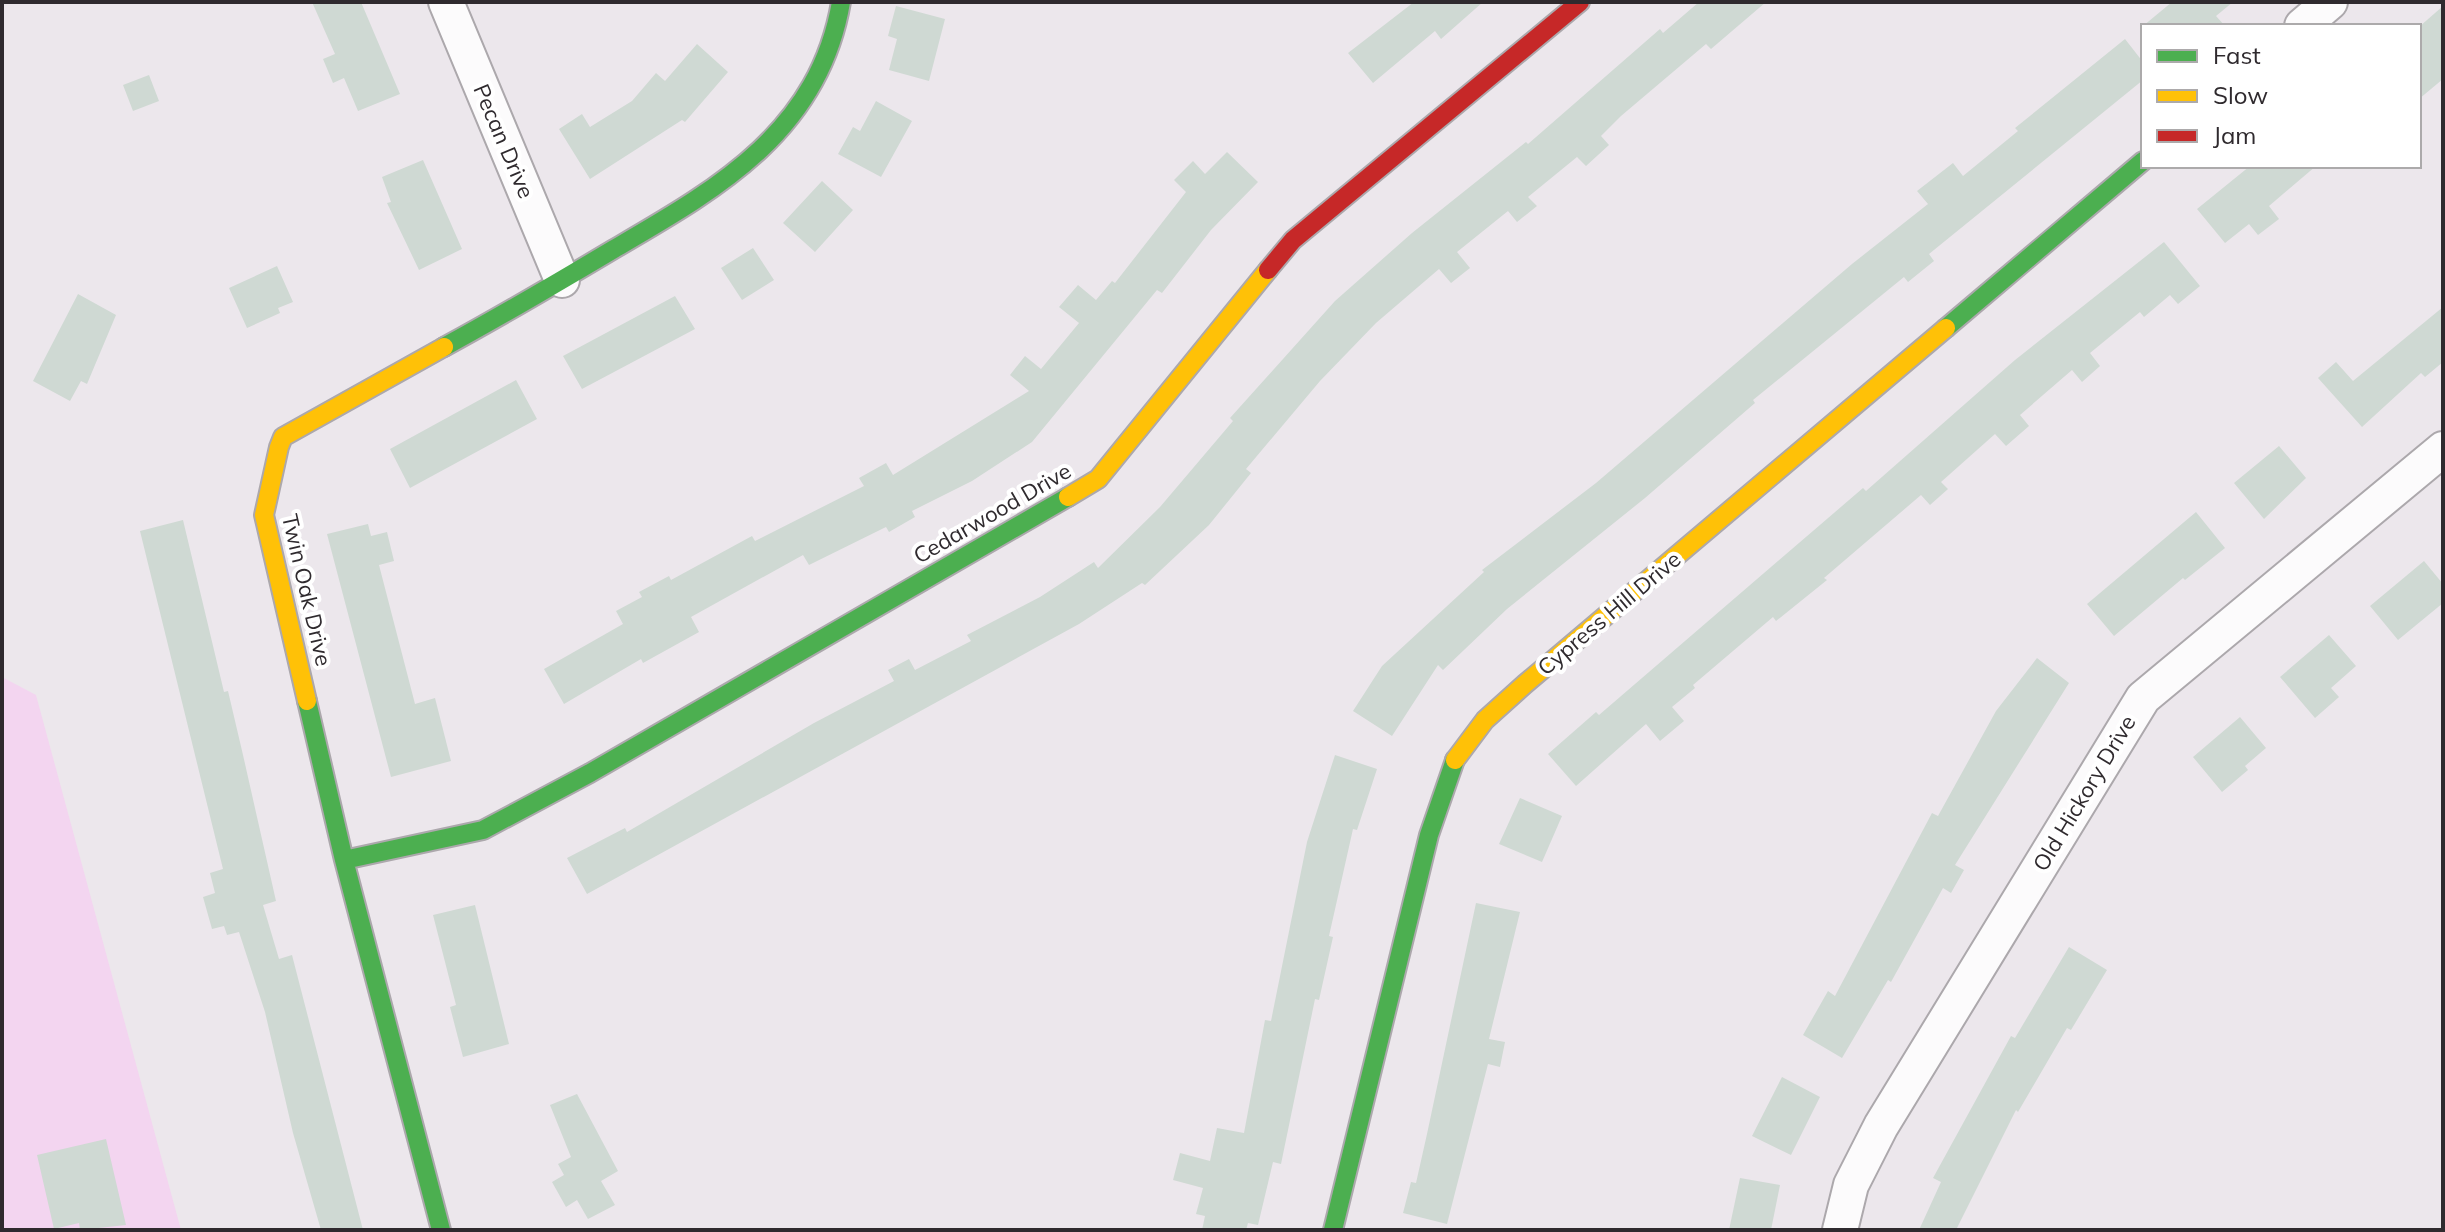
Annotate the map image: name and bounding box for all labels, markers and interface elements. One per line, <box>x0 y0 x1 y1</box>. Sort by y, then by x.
legend <box>2141 24 2421 168</box>
text: Fast <box>2213 40 2261 70</box>
street label: Pecan Drive <box>467 80 541 202</box>
text: Slow <box>2213 80 2268 110</box>
text: Jam <box>2213 120 2256 150</box>
street label: Cedarwood Drive <box>908 457 1076 569</box>
street label: Twin Oak Drive <box>276 511 338 669</box>
street label: Cypress Hill Drive <box>1532 545 1686 681</box>
street label: Old Hickory Drive <box>2026 710 2142 876</box>

